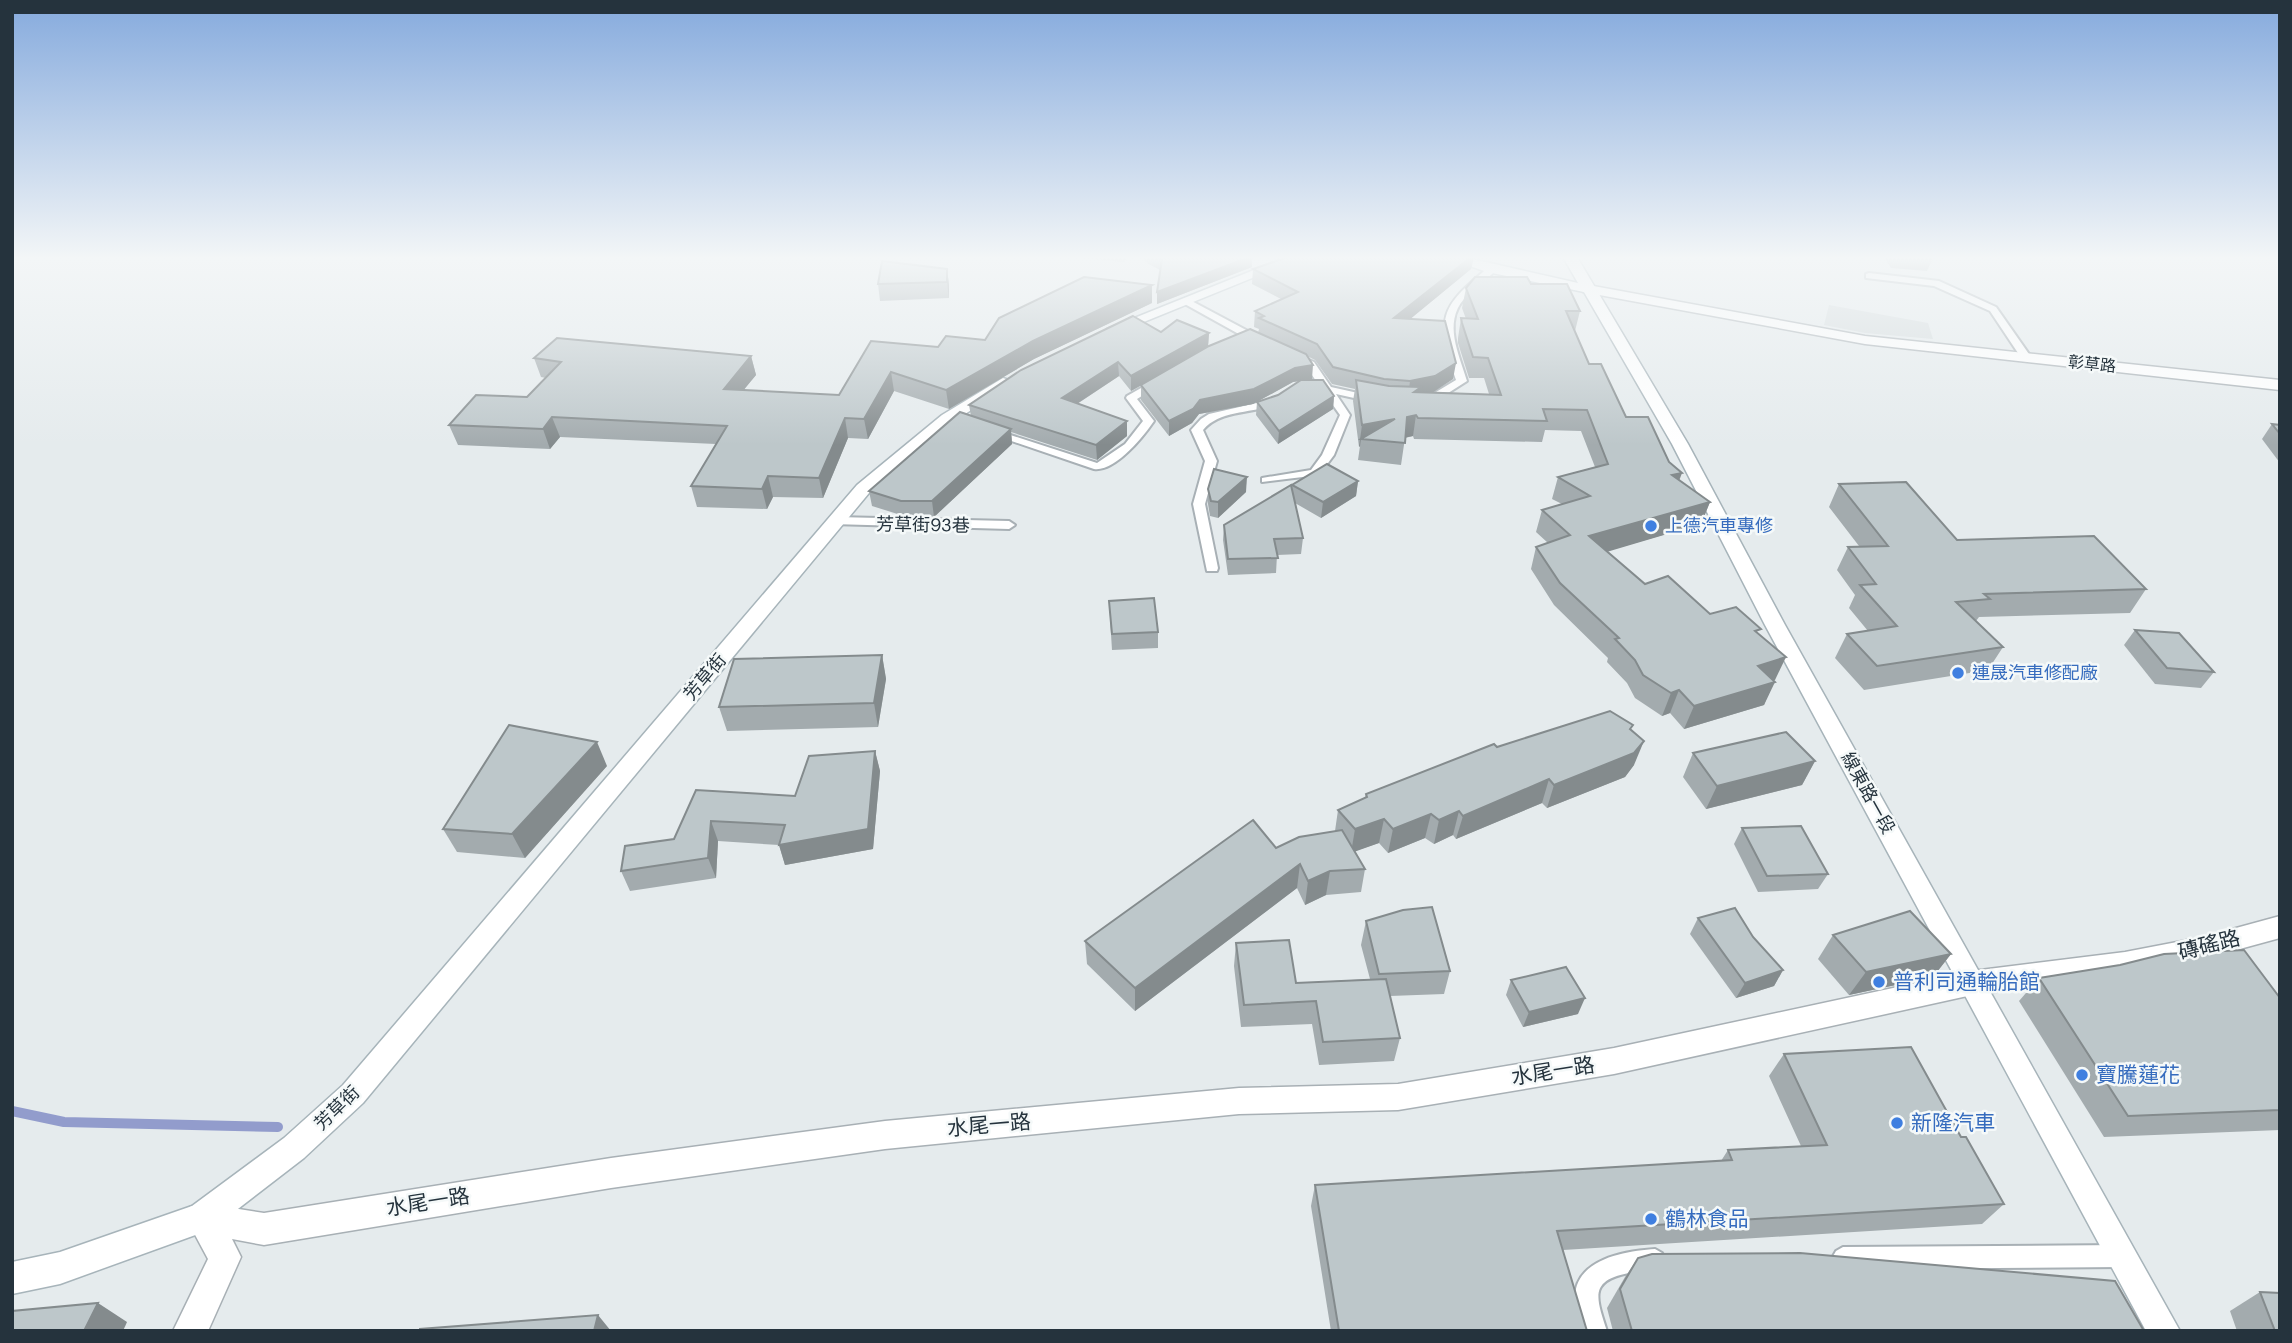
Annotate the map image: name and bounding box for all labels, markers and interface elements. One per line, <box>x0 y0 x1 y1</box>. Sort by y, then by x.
street label: 彰草路 <box>2067 351 2117 377</box>
street label: 芳草街93巷 <box>876 512 970 538</box>
place label: 上德汽車專修 <box>1665 514 1773 538</box>
marker: 上德汽車專修 <box>1643 518 1659 534</box>
street label: 芳草街 <box>678 649 732 705</box>
place label: 連晟汽車修配廠 <box>1972 661 2098 685</box>
marker: 連晟汽車修配廠 <box>1950 665 1966 681</box>
street label: 線東路一段 <box>1836 748 1900 838</box>
street label: 磚磘路 <box>2175 924 2243 966</box>
place label: 普利司通輪胎館 <box>1893 968 2040 996</box>
marker: 普利司通輪胎館 <box>1871 974 1887 990</box>
street label: 水尾一路 <box>1509 1051 1597 1091</box>
place label: 寶騰蓮花 <box>2096 1061 2180 1089</box>
marker: 寶騰蓮花 <box>2074 1067 2090 1083</box>
street label: 芳草街 <box>309 1081 365 1135</box>
street label: 水尾一路 <box>946 1107 1032 1143</box>
place label: 新隆汽車 <box>1911 1109 1995 1137</box>
marker: 新隆汽車 <box>1889 1115 1905 1131</box>
street label: 水尾一路 <box>384 1182 472 1222</box>
place label: 鶴林食品 <box>1665 1205 1749 1233</box>
marker: 鶴林食品 <box>1643 1211 1659 1227</box>

